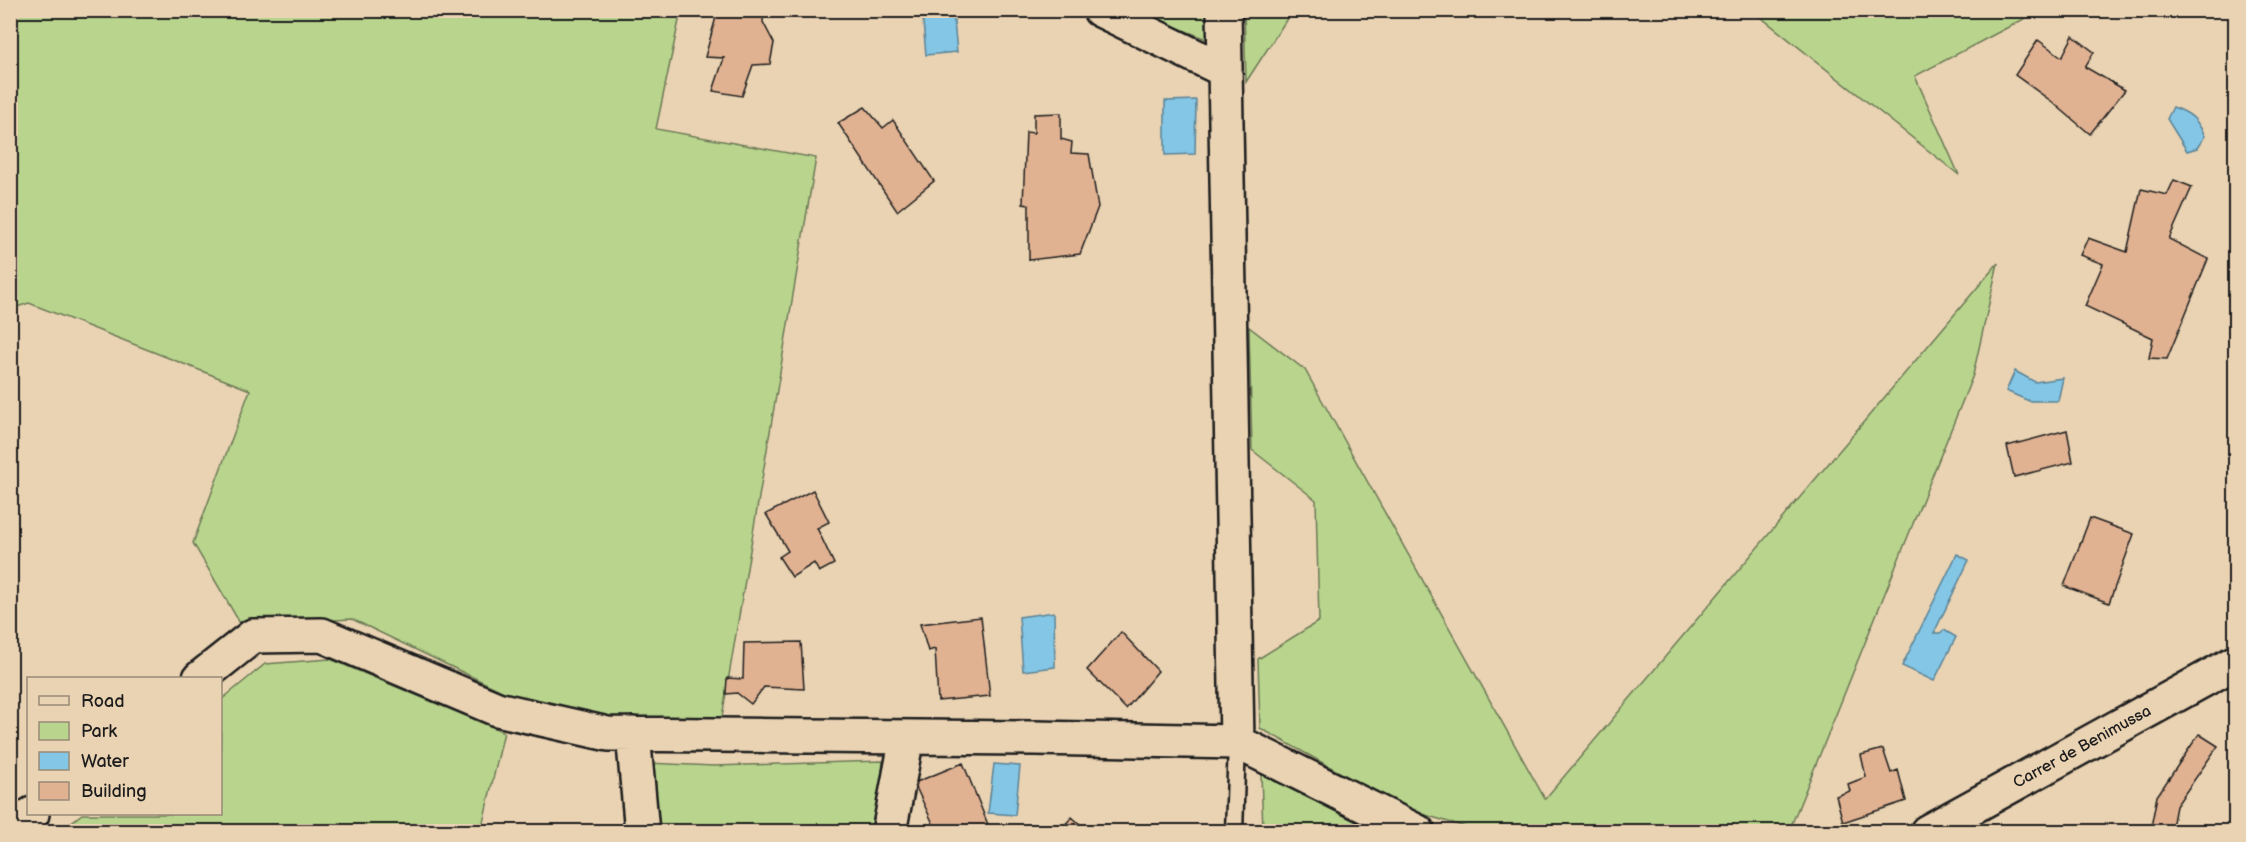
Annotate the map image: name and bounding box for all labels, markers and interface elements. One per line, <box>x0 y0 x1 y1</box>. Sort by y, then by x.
legend <box>27 677 222 815</box>
text: Road <box>81 691 125 712</box>
street label: Carrer de Benimussa <box>2010 701 2154 792</box>
text: Park <box>81 721 117 742</box>
text: Water <box>81 751 129 772</box>
text: Building <box>81 781 147 802</box>

